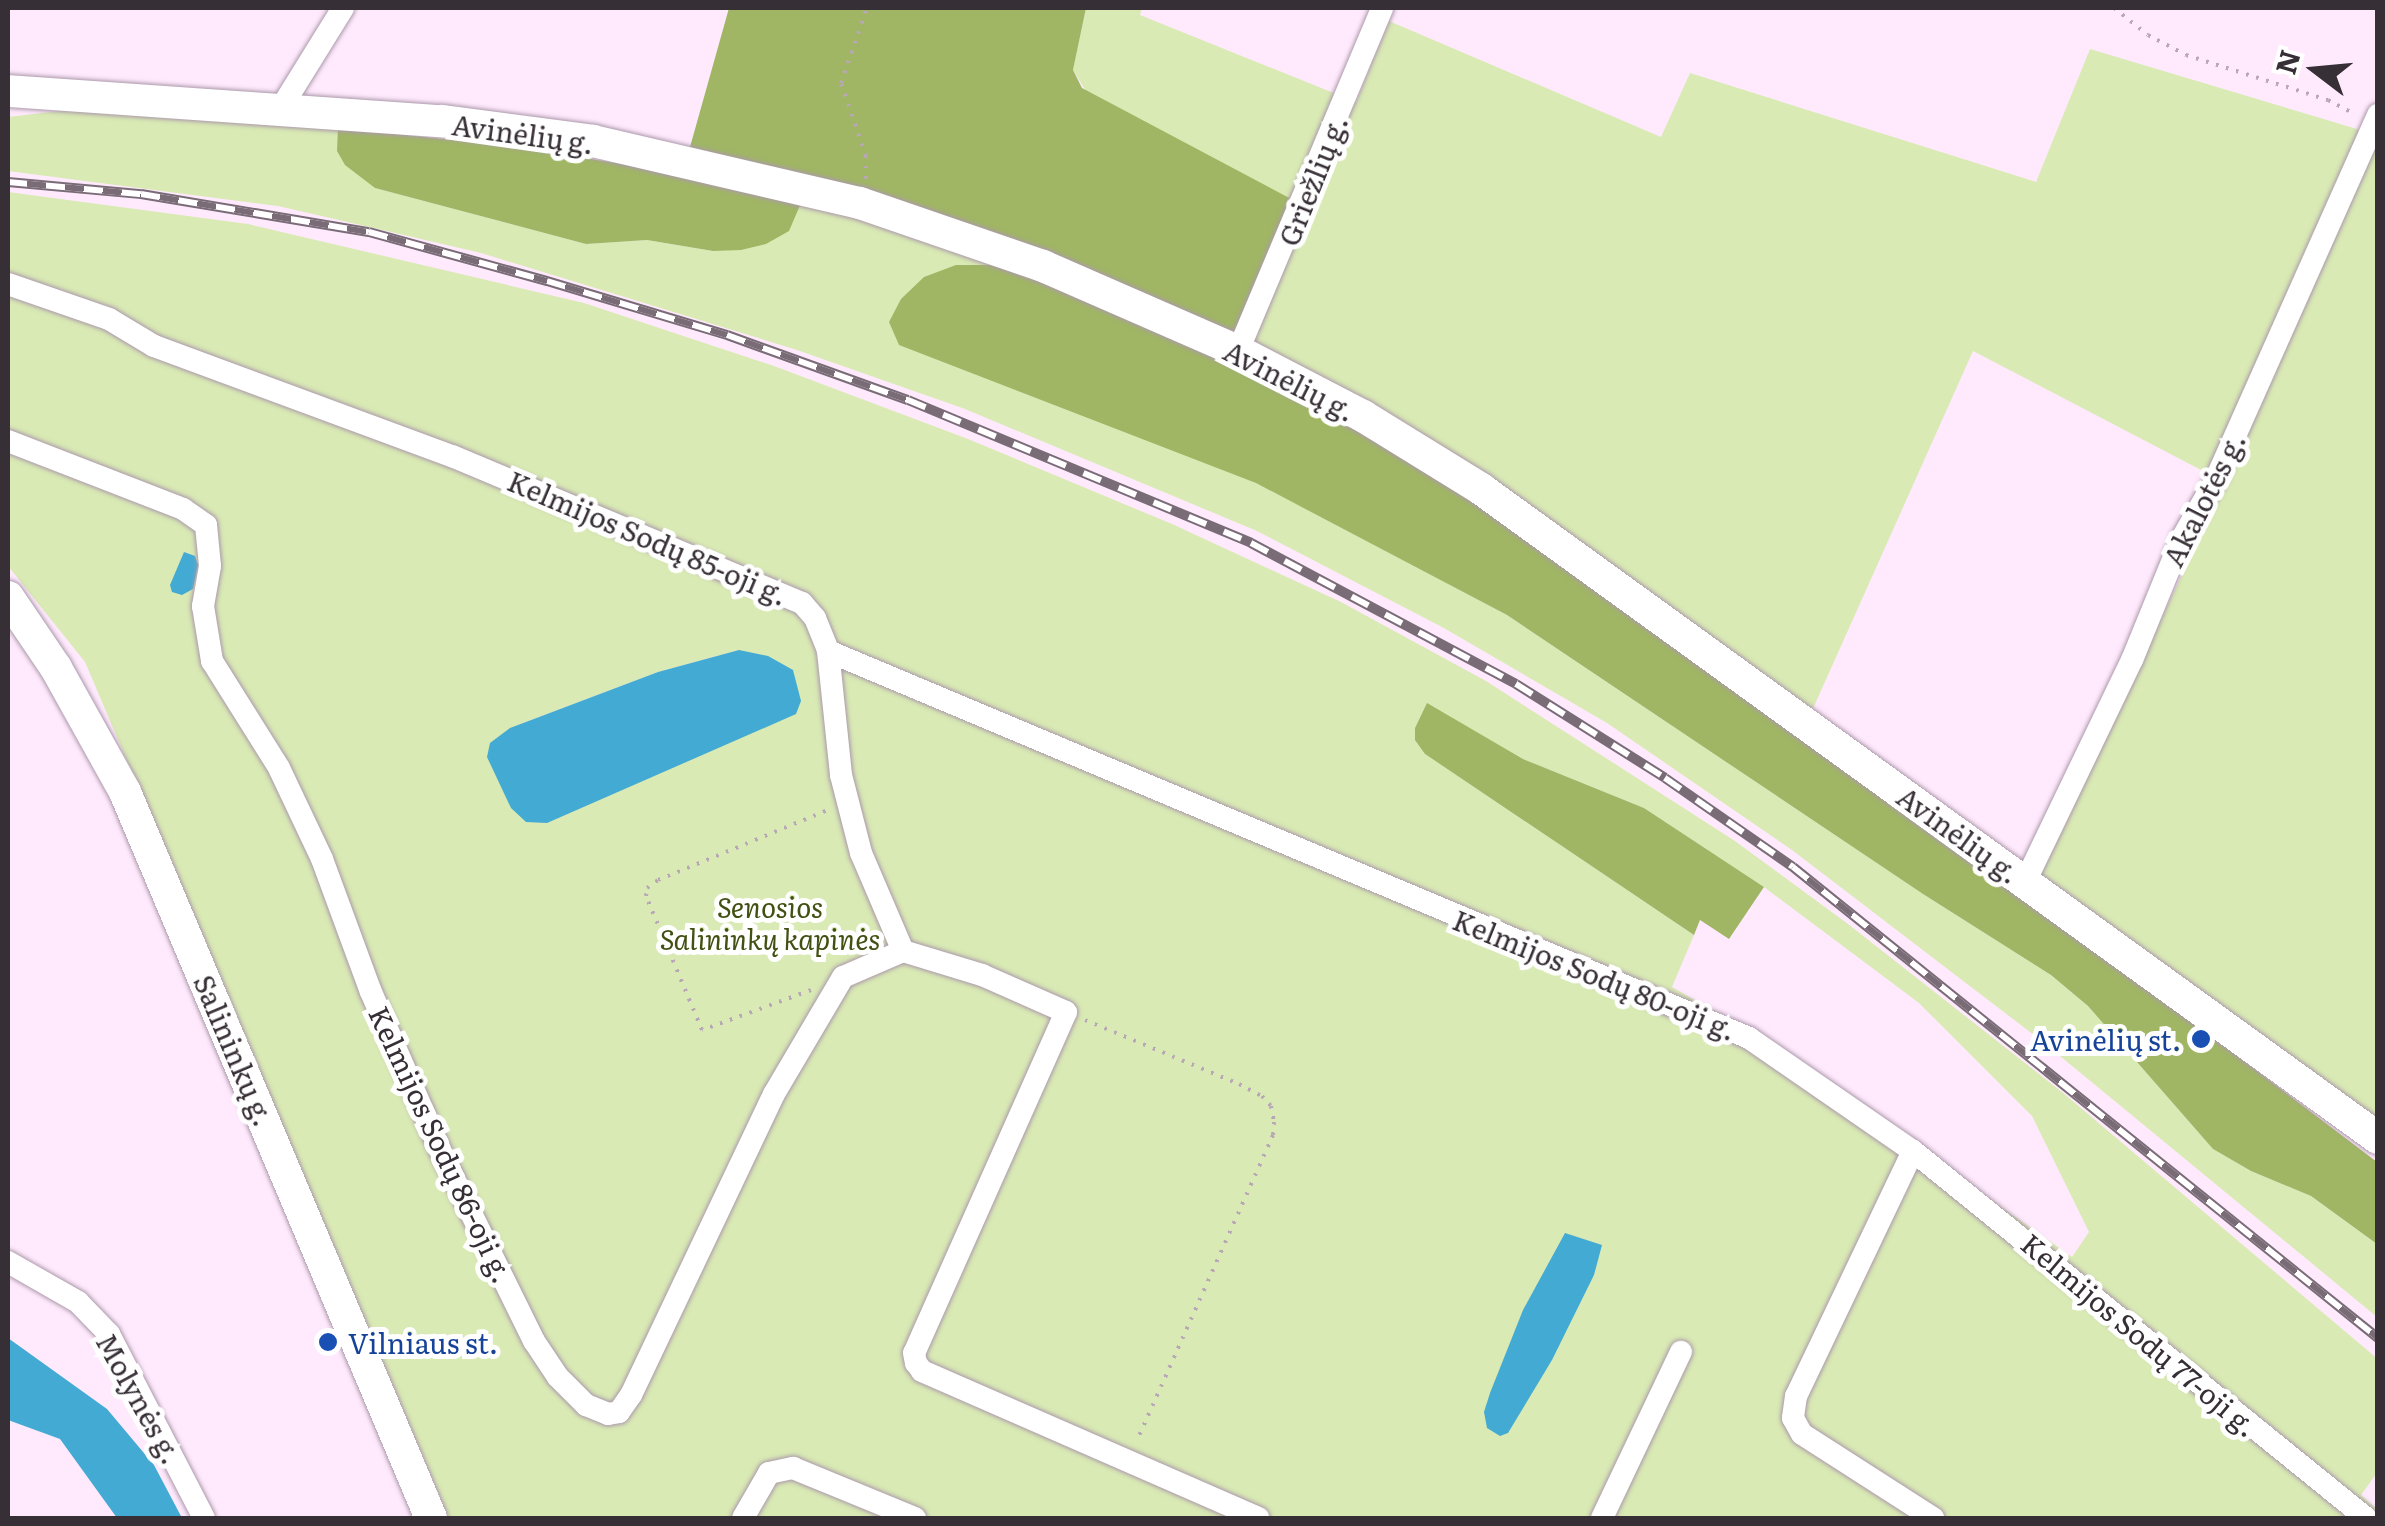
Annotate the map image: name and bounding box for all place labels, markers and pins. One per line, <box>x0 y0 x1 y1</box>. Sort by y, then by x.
place label: Avinėlių st. <box>2030 1022 2181 1056</box>
marker: Avinėlių st. <box>2190 1028 2212 1050</box>
place label: Vilniaus st. <box>348 1325 498 1359</box>
marker: Vilniaus st. <box>317 1331 339 1353</box>

